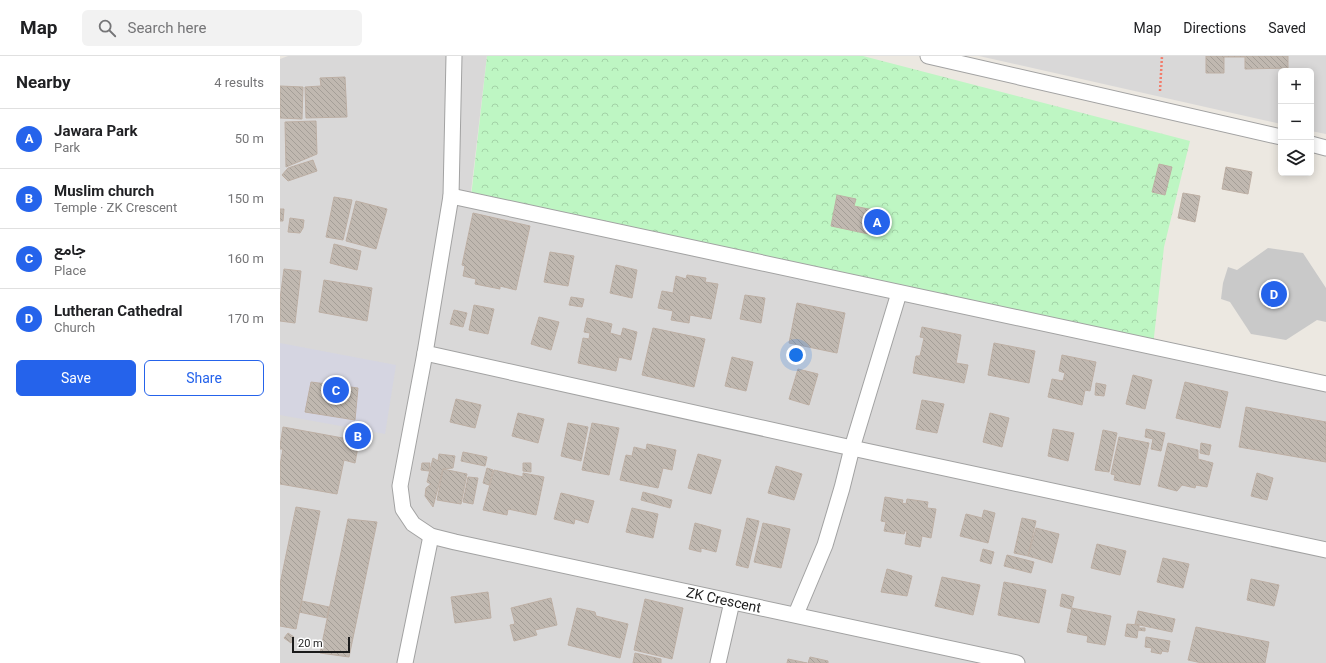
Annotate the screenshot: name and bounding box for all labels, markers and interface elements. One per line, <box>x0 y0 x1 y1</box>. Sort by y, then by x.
search box <box>82 10 362 46</box>
text: Map <box>20 16 58 39</box>
icon: search <box>96 17 118 39</box>
text: Search here <box>128 19 206 37</box>
text: Map <box>1134 20 1161 36</box>
text: Directions <box>1183 20 1246 36</box>
text: Saved <box>1268 20 1306 36</box>
map controls <box>1278 68 1314 176</box>
button: + <box>1278 68 1314 104</box>
text: Nearby <box>16 72 71 92</box>
text: 4 results <box>214 75 264 90</box>
button: − <box>1278 104 1314 140</box>
text: Jawara Park <box>54 122 138 140</box>
text: A <box>25 131 33 146</box>
text: 50 m <box>235 131 264 146</box>
text: Park <box>54 140 80 155</box>
button: layers <box>1278 140 1314 176</box>
text: Muslim church <box>54 182 154 200</box>
text: B <box>25 191 33 206</box>
text: 150 m <box>227 191 264 206</box>
text: Temple · ZK Crescent <box>54 200 177 215</box>
pin: A <box>864 207 890 237</box>
text: جامع <box>54 241 86 259</box>
text: C <box>25 251 33 266</box>
text: 160 m <box>227 251 264 266</box>
text: Place <box>54 263 86 278</box>
pin: D <box>1261 279 1287 309</box>
text: Lutheran Cathedral <box>54 302 182 320</box>
text: D <box>25 311 33 326</box>
text: 170 m <box>227 311 264 326</box>
text: Church <box>54 320 95 335</box>
your location <box>786 345 806 365</box>
button: Save <box>16 360 136 396</box>
button: Share <box>144 360 264 396</box>
pin: C <box>323 375 349 405</box>
pin: B <box>345 421 371 451</box>
street label: ZK Crescent <box>685 584 763 616</box>
scale bar <box>292 635 350 654</box>
text: 20 m <box>298 637 323 650</box>

